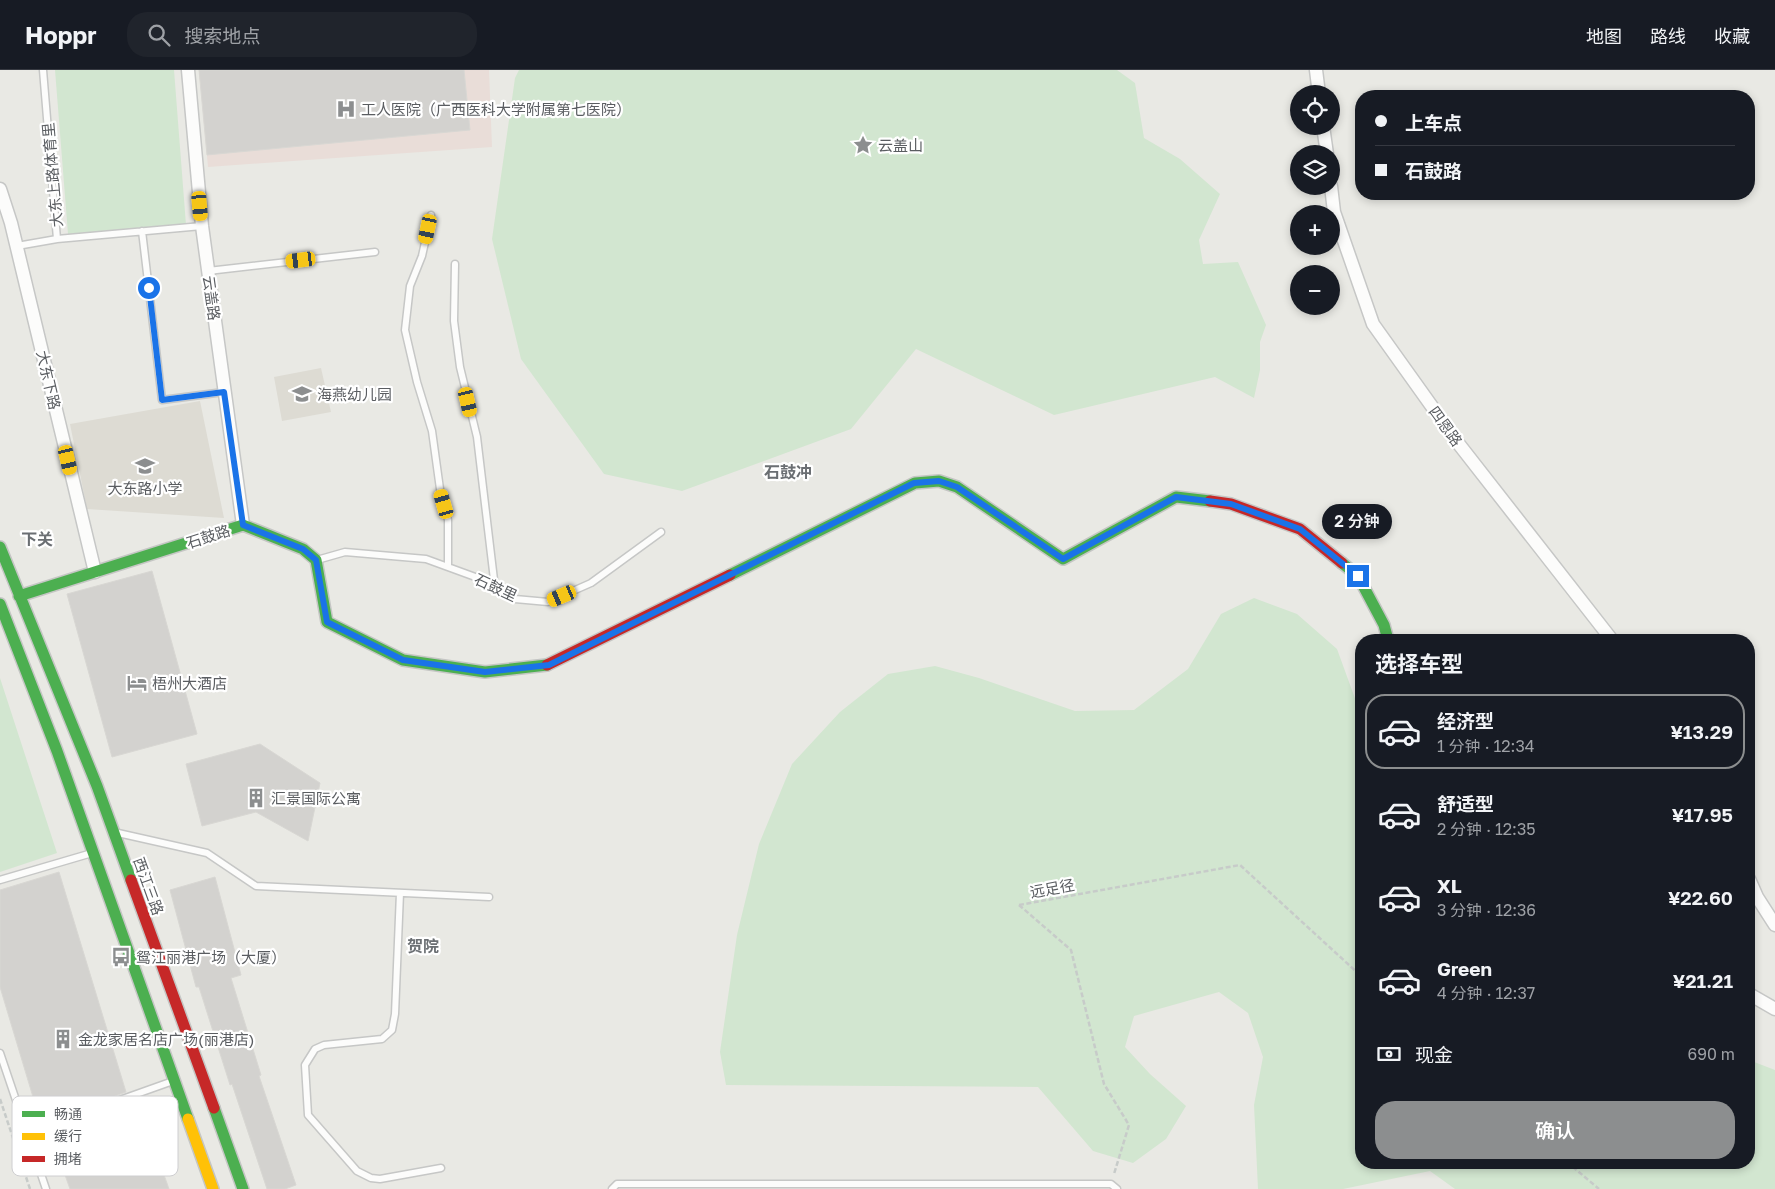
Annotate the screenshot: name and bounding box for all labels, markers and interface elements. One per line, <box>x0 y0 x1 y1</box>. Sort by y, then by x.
search box <box>127 12 477 57</box>
text: Hoppr <box>25 20 97 49</box>
icon: search <box>145 21 173 49</box>
text: 搜索地点 <box>185 24 261 47</box>
text: 地图 <box>1586 25 1622 47</box>
text: 路线 <box>1650 25 1686 47</box>
text: 收藏 <box>1714 25 1750 47</box>
map controls <box>1290 85 1340 315</box>
button: locate <box>1290 85 1340 135</box>
hospital icon: 工人医院（广西医科大学附属第七医院） <box>335 98 357 120</box>
place label: 工人医院（广西医科大学附属第七医院） <box>361 100 631 118</box>
text: 上车点 <box>1405 111 1462 134</box>
street label: 大东上路体育里 <box>38 122 66 228</box>
place icon: 云盖山 <box>852 134 874 156</box>
place label: 云盖山 <box>878 136 923 154</box>
button: layers <box>1290 145 1340 195</box>
text: 石鼓路 <box>1405 159 1462 182</box>
car <box>191 190 208 222</box>
button: + <box>1290 205 1340 255</box>
car <box>417 213 438 245</box>
car <box>285 251 316 269</box>
button: − <box>1290 265 1340 315</box>
street label: 云盖路 <box>200 274 224 322</box>
route start <box>138 277 160 299</box>
street label: 大东下路 <box>33 349 65 411</box>
school or university icon: 海燕幼儿园 <box>291 383 313 405</box>
place label: 海燕幼儿园 <box>317 385 392 403</box>
car <box>457 386 478 418</box>
street label: 四恩路 <box>1425 403 1467 449</box>
car <box>57 444 78 476</box>
school or university icon: 大东路小学 <box>134 455 156 477</box>
district label: 石鼓冲 <box>764 462 812 482</box>
place label: 大东路小学 <box>107 479 183 497</box>
car <box>432 488 455 520</box>
callout: 2 分钟 <box>1323 504 1393 538</box>
text: 2 分钟 <box>1334 511 1380 531</box>
street label: 石鼓路 <box>184 520 232 552</box>
district label: 下关 <box>21 529 53 549</box>
route end <box>1347 565 1369 587</box>
street label: 石鼓里 <box>472 569 520 605</box>
car <box>545 583 578 609</box>
text: 选择车型 <box>1375 650 1463 677</box>
hotel icon: 梧州大酒店 <box>126 672 148 694</box>
place label: 梧州大酒店 <box>152 674 227 692</box>
icon: car <box>1377 709 1422 754</box>
text: 经济型 <box>1437 709 1494 732</box>
text: ¥13.29 <box>1670 720 1733 743</box>
text: 1 分钟 · 12:34 <box>1437 736 1535 756</box>
building icon: 汇景国际公寓 <box>245 787 267 809</box>
place label: 汇景国际公寓 <box>271 789 361 807</box>
icon: car <box>1377 792 1422 837</box>
text: 舒适型 <box>1437 792 1494 815</box>
text: ¥17.95 <box>1672 803 1733 826</box>
text: 2 分钟 · 12:35 <box>1437 819 1536 839</box>
street label: 西江三路 <box>130 855 168 917</box>
text: XL <box>1437 874 1462 897</box>
street label: 远足径 <box>1028 875 1076 901</box>
icon: car <box>1377 875 1422 920</box>
text: ¥22.60 <box>1668 886 1733 909</box>
text: 3 分钟 · 12:36 <box>1437 900 1536 920</box>
district label: 贺院 <box>407 936 439 956</box>
bus stop icon: 鸳江丽港广场（大厦） <box>110 946 132 968</box>
place label: 鸳江丽港广场（大厦） <box>136 948 286 966</box>
text: Green <box>1437 957 1492 980</box>
icon: car <box>1377 958 1422 1003</box>
text: ¥21.21 <box>1673 969 1733 992</box>
text: 4 分钟 · 12:37 <box>1437 983 1535 1003</box>
building icon: 金龙家居名店广场(丽港店) <box>52 1028 74 1050</box>
place label: 金龙家居名店广场(丽港店) <box>78 1030 254 1048</box>
icon: cash <box>1375 1040 1403 1068</box>
text: 现金 <box>1415 1043 1453 1066</box>
text: 690 m <box>1688 1044 1735 1064</box>
legend <box>12 1096 178 1176</box>
button: 确认 <box>1375 1101 1735 1159</box>
text: 畅通 <box>54 1105 82 1122</box>
text: 缓行 <box>54 1127 82 1144</box>
text: 拥堵 <box>54 1150 82 1167</box>

